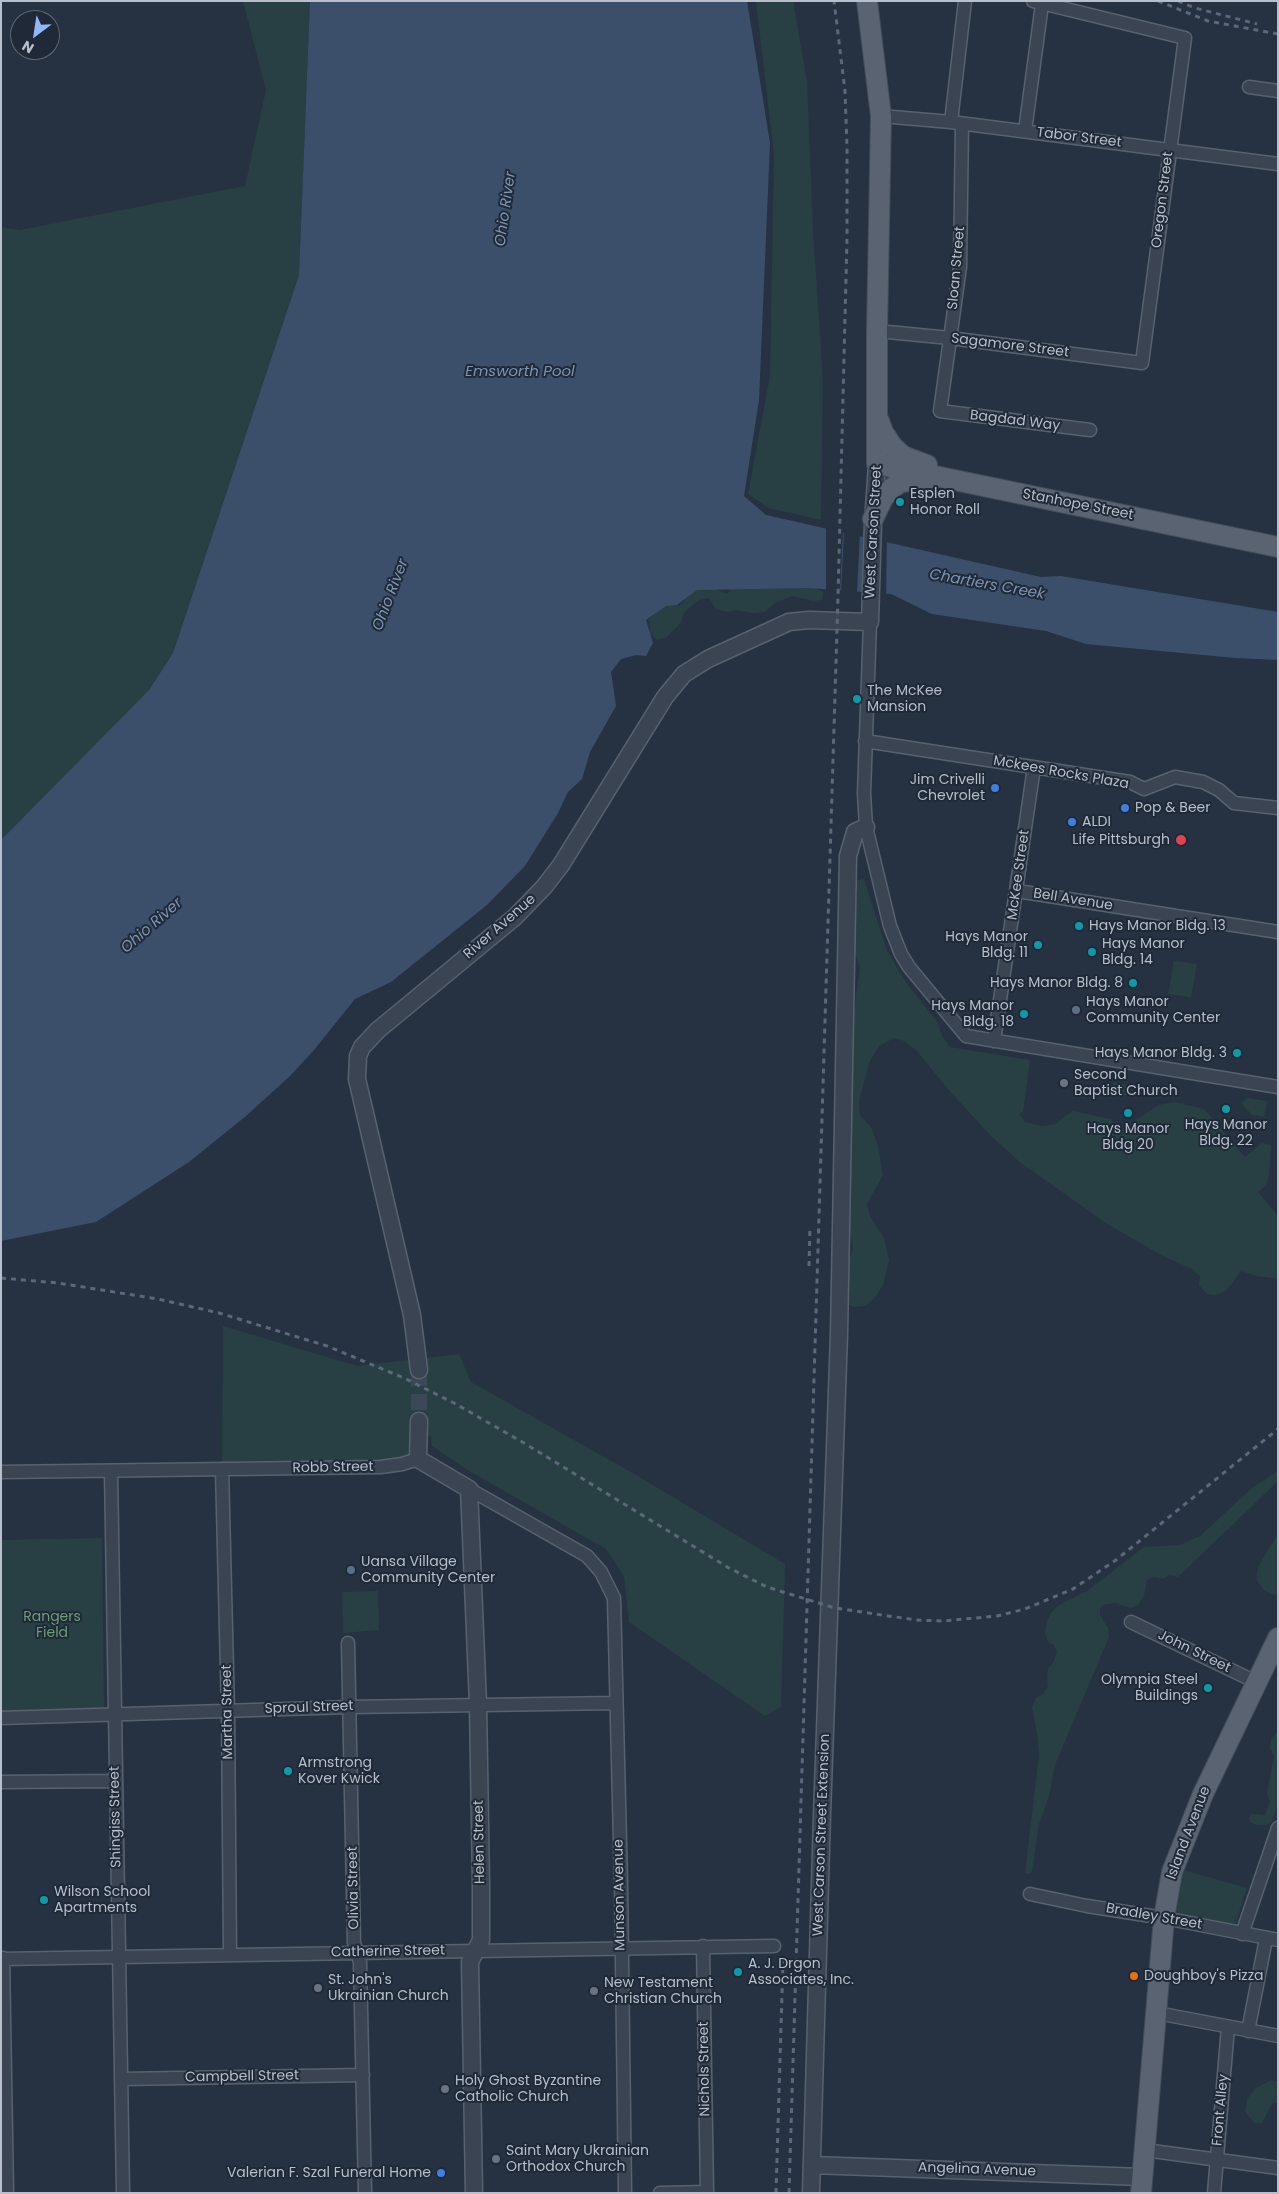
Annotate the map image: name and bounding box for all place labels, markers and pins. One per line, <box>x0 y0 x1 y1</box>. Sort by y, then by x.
place label: Esplen Honor Roll <box>910 486 980 518</box>
marker: Esplen Honor Roll <box>894 496 906 508</box>
place label: The McKee Mansion <box>867 683 942 716</box>
marker: The McKee Mansion <box>851 693 863 705</box>
place label: Jim Crivelli Chevrolet <box>910 772 985 804</box>
marker: Jim Crivelli Chevrolet <box>989 782 1001 794</box>
place label: Pop & Beer <box>1135 800 1211 816</box>
marker: Pop & Beer <box>1119 802 1131 814</box>
place label: ALDI <box>1082 814 1111 830</box>
marker: ALDI <box>1066 816 1078 828</box>
place label: Life Pittsburgh <box>1072 832 1170 848</box>
marker: Life Pittsburgh <box>1174 833 1188 847</box>
place label: Hays Manor Bldg. 13 <box>1089 918 1226 934</box>
marker: Hays Manor Bldg. 13 <box>1073 920 1085 932</box>
place label: Hays Manor Bldg. 11 <box>945 929 1028 962</box>
place label: Hays Manor Bldg. 14 <box>1102 936 1185 969</box>
marker: Hays Manor Bldg. 11 <box>1032 939 1044 951</box>
marker: Hays Manor Bldg. 14 <box>1086 946 1098 958</box>
place label: Hays Manor Bldg. 8 <box>990 975 1123 991</box>
marker: Hays Manor Bldg. 8 <box>1127 977 1139 989</box>
place label: Hays Manor Community Center <box>1086 994 1220 1026</box>
place label: Hays Manor Bldg. 18 <box>931 998 1014 1030</box>
marker: Hays Manor Community Center <box>1070 1004 1082 1016</box>
marker: Hays Manor Bldg. 18 <box>1018 1008 1030 1020</box>
place label: Hays Manor Bldg. 3 <box>1095 1045 1227 1061</box>
marker: Hays Manor Bldg. 3 <box>1231 1047 1243 1059</box>
place label: Second Baptist Church <box>1074 1067 1178 1100</box>
marker: Second Baptist Church <box>1058 1077 1070 1089</box>
marker: Hays Manor Bldg. 22 <box>1220 1103 1232 1115</box>
marker: Hays Manor Bldg 20 <box>1122 1107 1134 1119</box>
place label: Hays Manor Bldg. 22 <box>1185 1117 1267 1150</box>
place label: Hays Manor Bldg 20 <box>1087 1121 1169 1154</box>
place label: Uansa Village Community Center <box>361 1554 495 1586</box>
marker: Uansa Village Community Center <box>345 1564 357 1576</box>
place label: Olympia Steel Buildings <box>1101 1672 1198 1704</box>
marker: Olympia Steel Buildings <box>1202 1682 1214 1694</box>
place label: Armstrong Kover Kwick <box>298 1755 380 1788</box>
marker: Armstrong Kover Kwick <box>282 1765 294 1777</box>
place label: Wilson School Apartments <box>54 1884 151 1916</box>
marker: Wilson School Apartments <box>38 1894 50 1906</box>
place label: A. J. Drgon Associates, Inc. <box>748 1956 854 1988</box>
marker: A. J. Drgon Associates, Inc. <box>732 1966 744 1978</box>
place label: Doughboy's Pizza <box>1144 1968 1264 1984</box>
marker: Doughboy's Pizza <box>1128 1970 1140 1982</box>
place label: St. John's Ukrainian Church <box>328 1972 449 2004</box>
place label: New Testament Christian Church <box>604 1975 722 2008</box>
marker: St. John's Ukrainian Church <box>312 1982 324 1994</box>
marker: New Testament Christian Church <box>588 1985 600 1997</box>
place label: Holy Ghost Byzantine Catholic Church <box>455 2073 601 2106</box>
marker: Holy Ghost Byzantine Catholic Church <box>439 2083 451 2095</box>
place label: Saint Mary Ukrainian Orthodox Church <box>506 2143 649 2176</box>
marker: Saint Mary Ukrainian Orthodox Church <box>490 2153 502 2165</box>
place label: Valerian F. Szal Funeral Home <box>227 2165 431 2181</box>
marker: Valerian F. Szal Funeral Home <box>435 2167 447 2179</box>

